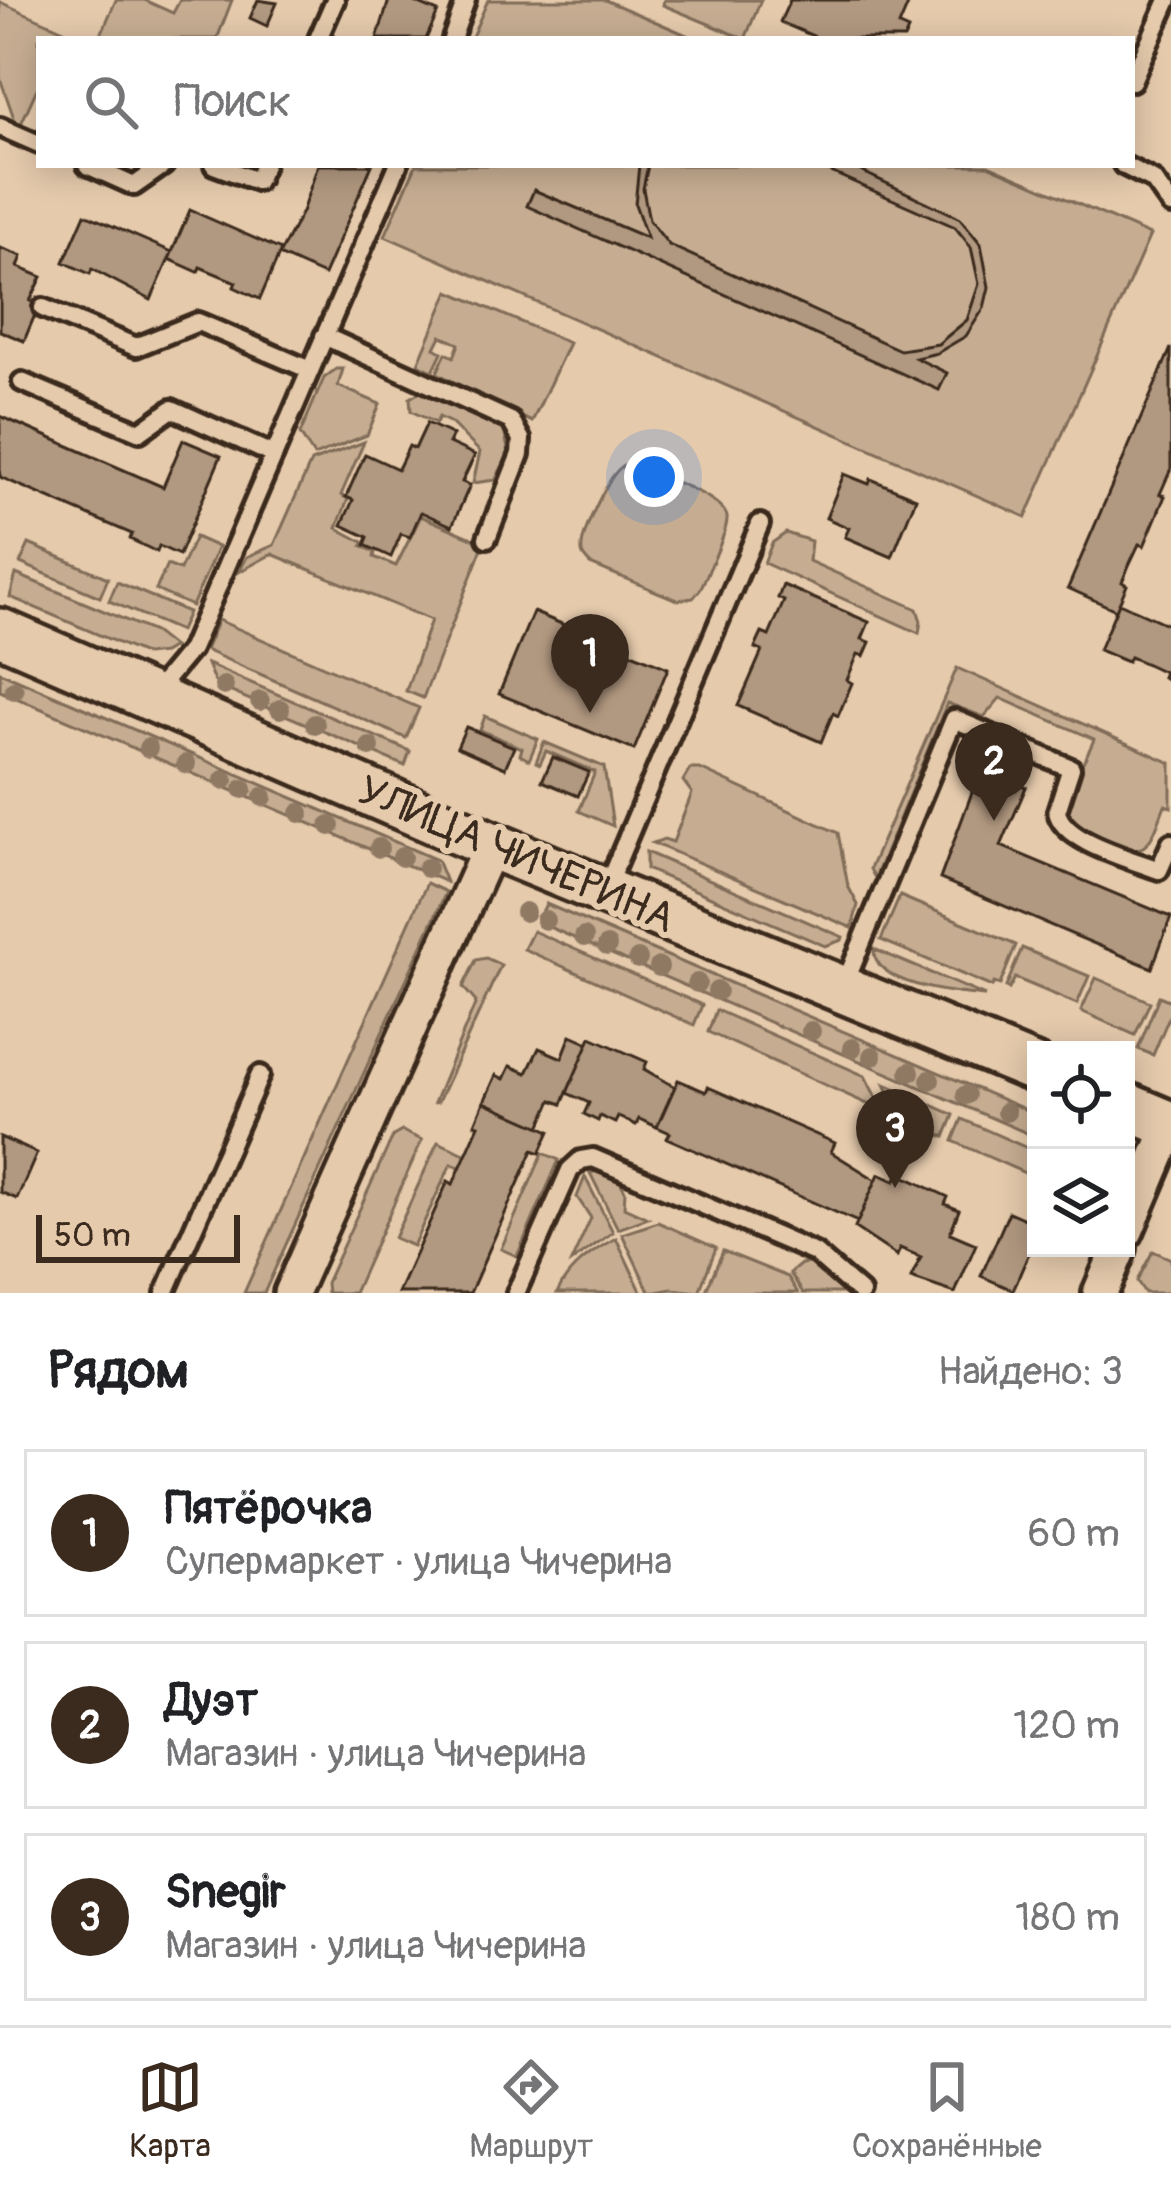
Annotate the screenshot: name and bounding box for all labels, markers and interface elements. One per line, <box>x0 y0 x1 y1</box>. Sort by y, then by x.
search box <box>36 36 1135 168</box>
icon: search <box>78 69 144 135</box>
text: Поиск <box>174 74 291 130</box>
your location <box>624 447 684 507</box>
pin: 1 <box>551 614 629 713</box>
pin: 2 <box>955 722 1033 821</box>
street label: УЛИЦА ЧИЧЕРИНА <box>350 765 682 945</box>
map controls <box>1027 1041 1135 1257</box>
button: locate <box>1027 1041 1135 1149</box>
pin: 3 <box>856 1089 934 1188</box>
button: layers <box>1027 1149 1135 1257</box>
scale bar <box>36 1209 240 1262</box>
text: 50 m <box>54 1215 131 1256</box>
text: Рядом <box>48 1339 189 1403</box>
text: Найдено: 3 <box>938 1347 1123 1396</box>
text: Пятёрочка <box>165 1481 372 1537</box>
text: 1 <box>82 1509 98 1558</box>
text: 60 m <box>1028 1509 1120 1558</box>
text: Супермаркет · улица Чичерина <box>165 1537 672 1586</box>
text: Дуэт <box>165 1673 258 1729</box>
text: 2 <box>79 1701 101 1750</box>
text: 120 m <box>1013 1701 1120 1750</box>
text: Магазин · улица Чичерина <box>165 1729 586 1778</box>
text: Snegir <box>165 1865 286 1921</box>
text: 3 <box>79 1893 101 1942</box>
text: 180 m <box>1015 1893 1120 1942</box>
text: Магазин · улица Чичерина <box>165 1921 586 1970</box>
tab: Карта <box>129 2054 211 2167</box>
tab: Маршрут <box>469 2054 593 2167</box>
tab: Сохранённые <box>852 2054 1042 2167</box>

